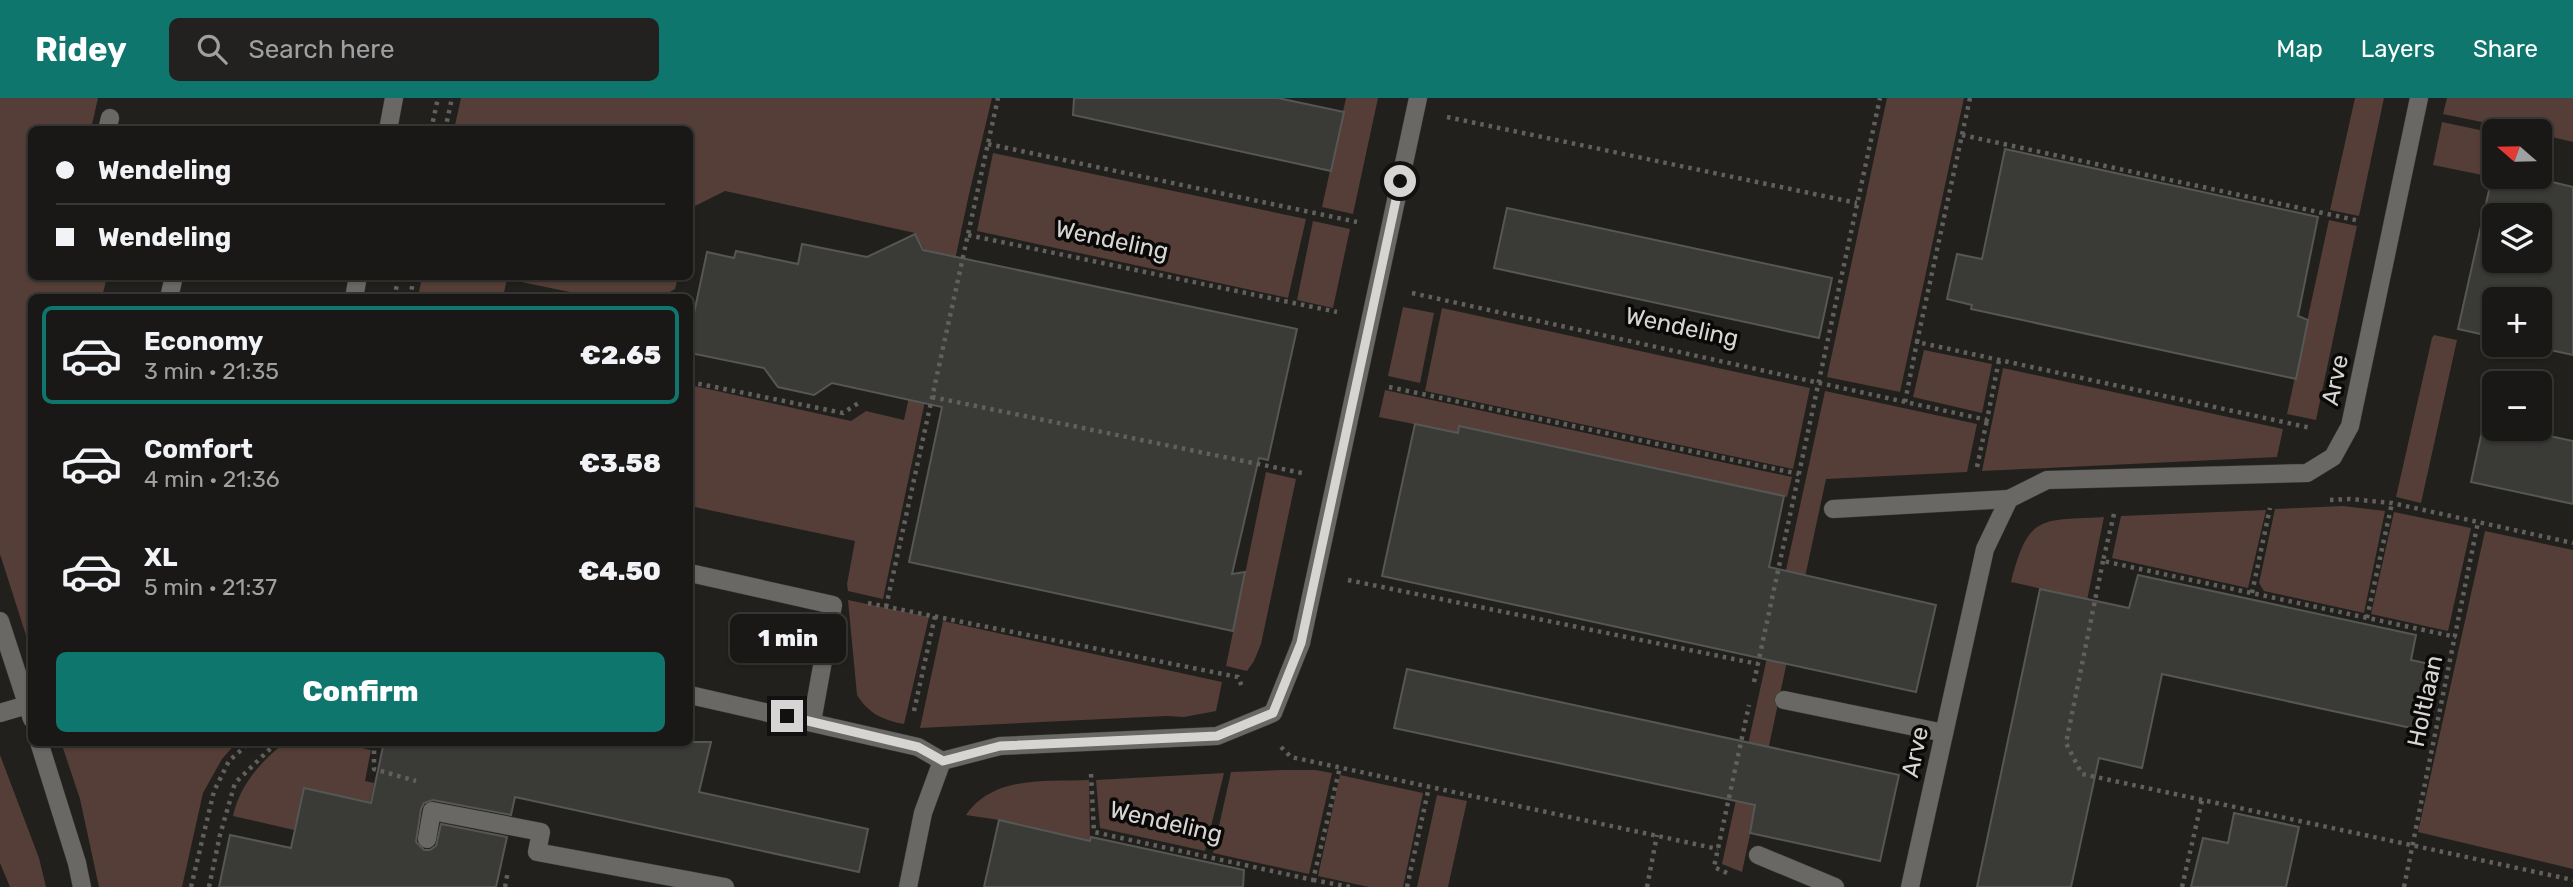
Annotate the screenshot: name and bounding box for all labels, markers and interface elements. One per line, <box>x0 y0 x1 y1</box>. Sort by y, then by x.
search box <box>169 18 659 81</box>
text: Ridey <box>35 30 127 69</box>
icon: search <box>193 30 231 68</box>
text: Search here <box>249 34 394 65</box>
text: Map <box>2276 35 2323 63</box>
text: Layers <box>2361 35 2435 63</box>
text: Share <box>2473 35 2538 63</box>
north arrow <box>2482 119 2552 189</box>
map controls <box>2482 119 2552 441</box>
text: Wendeling <box>98 155 231 186</box>
route start <box>1384 165 1416 197</box>
button: layers <box>2482 203 2552 273</box>
street label: Wendeling <box>1053 214 1171 266</box>
text: Wendeling <box>98 222 231 253</box>
button: + <box>2482 287 2552 357</box>
street label: Wendeling <box>1623 301 1741 353</box>
icon: car <box>60 324 123 387</box>
text: Economy <box>144 326 263 357</box>
text: €2.65 <box>580 340 661 371</box>
street label: Arve <box>2316 352 2354 408</box>
text: 3 min · 21:35 <box>144 357 279 385</box>
button: − <box>2482 371 2552 441</box>
icon: car <box>60 432 123 495</box>
text: Comfort <box>144 434 253 465</box>
text: €3.58 <box>579 448 661 479</box>
text: 4 min · 21:36 <box>144 465 280 493</box>
icon: car <box>60 540 123 603</box>
text: XL <box>144 542 177 573</box>
text: €4.50 <box>579 556 661 587</box>
text: 5 min · 21:37 <box>144 573 277 601</box>
callout: 1 min <box>729 614 845 664</box>
text: 1 min <box>758 624 818 652</box>
button: Confirm <box>56 652 665 732</box>
street label: Holtlaan <box>2402 653 2448 749</box>
route end <box>771 700 803 732</box>
street label: Arve <box>1896 724 1934 780</box>
street label: Wendeling <box>1107 795 1225 849</box>

